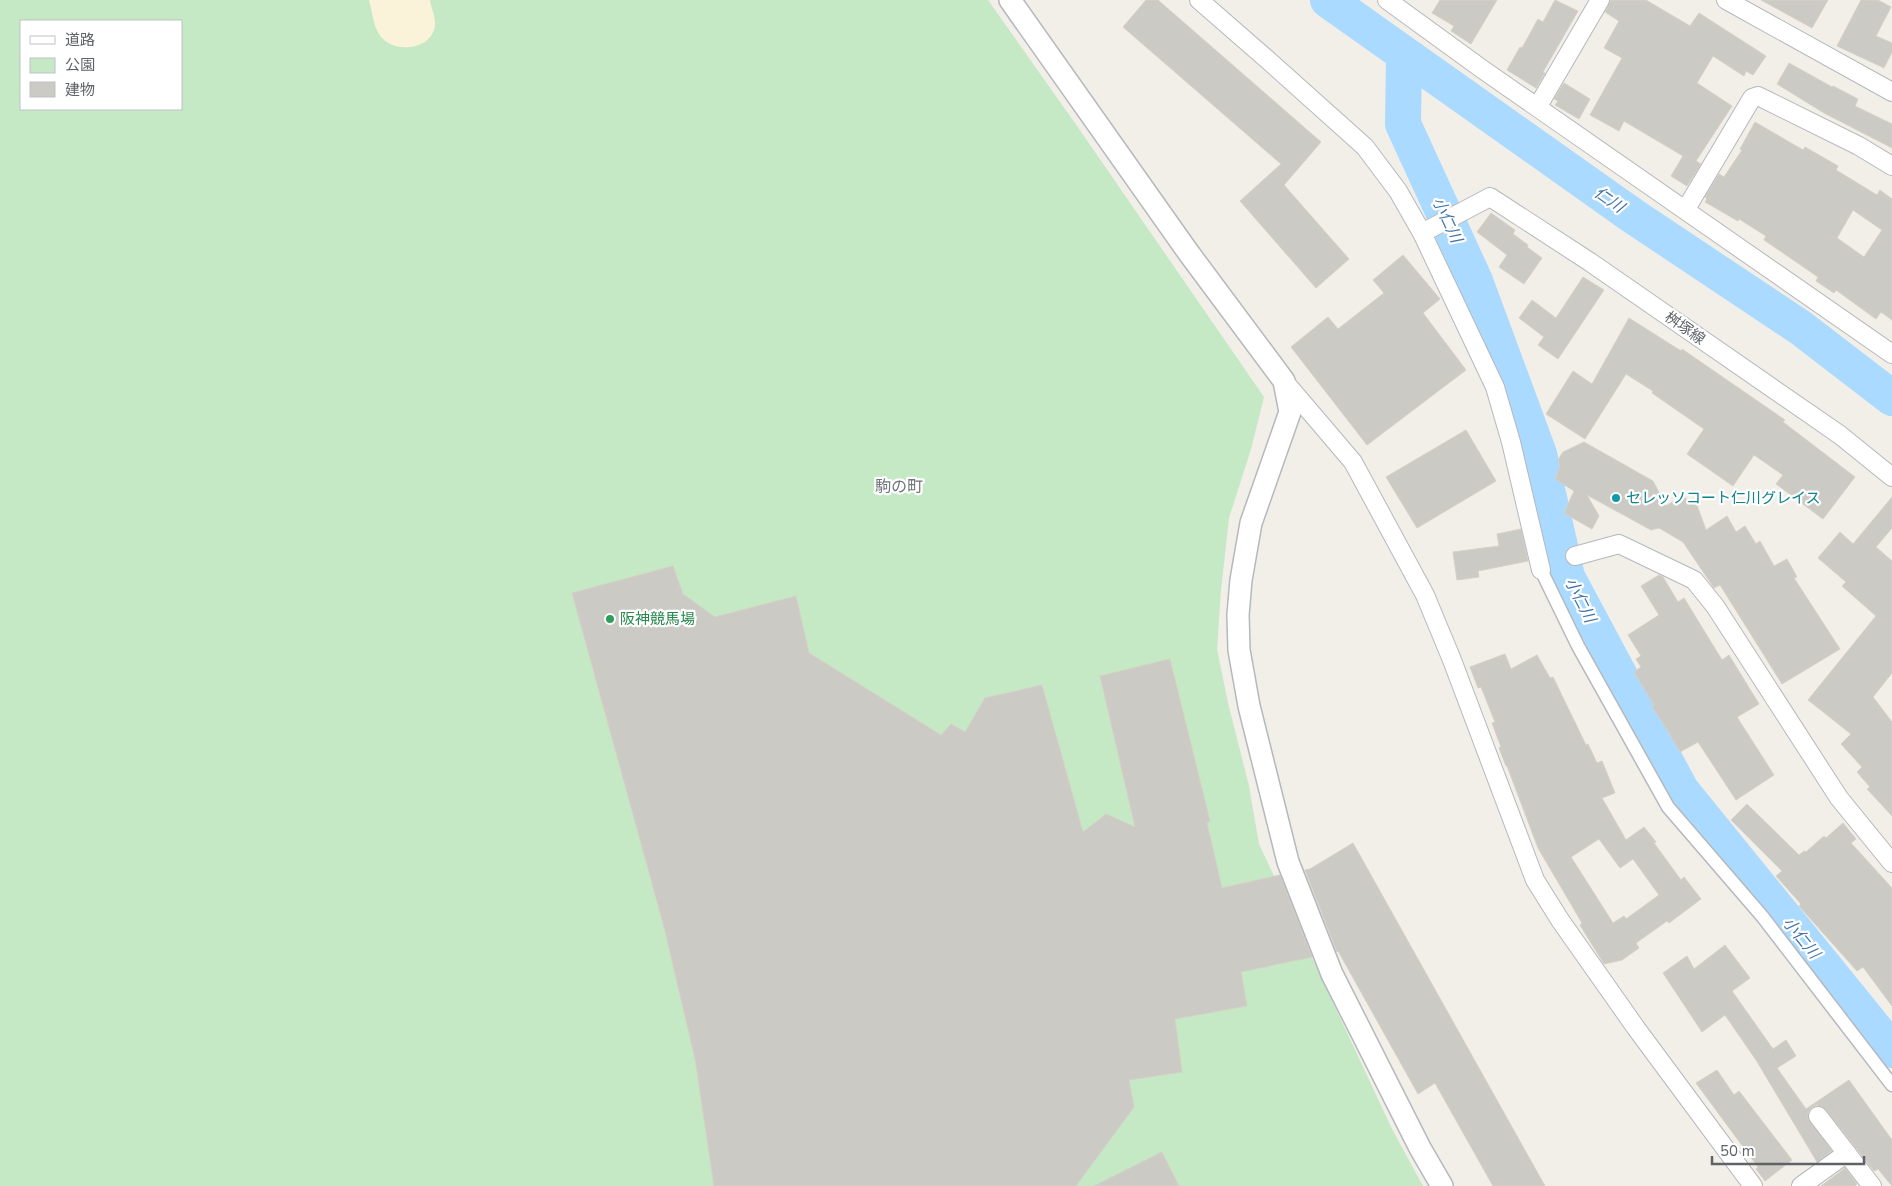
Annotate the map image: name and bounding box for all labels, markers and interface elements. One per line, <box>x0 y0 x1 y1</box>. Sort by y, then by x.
legend <box>20 20 182 110</box>
text: 道路 <box>65 30 95 50</box>
text: 公園 <box>65 55 95 75</box>
text: 建物 <box>65 80 95 100</box>
water label: 仁川 <box>1590 182 1630 219</box>
water label: 小仁川 <box>1427 194 1468 248</box>
street label: 桝塚線 <box>1661 307 1709 349</box>
district label: 駒の町 <box>875 476 923 498</box>
place label: セレッソコート仁川グレイス <box>1626 488 1821 508</box>
marker: セレッソコート仁川グレイス <box>1610 492 1622 504</box>
water label: 小仁川 <box>1559 574 1602 628</box>
place label: 阪神競馬場 <box>620 609 695 629</box>
marker: 阪神競馬場 <box>604 613 616 625</box>
water label: 小仁川 <box>1777 912 1826 965</box>
scale bar <box>1712 1134 1864 1166</box>
text: 50 m <box>1720 1141 1755 1161</box>

